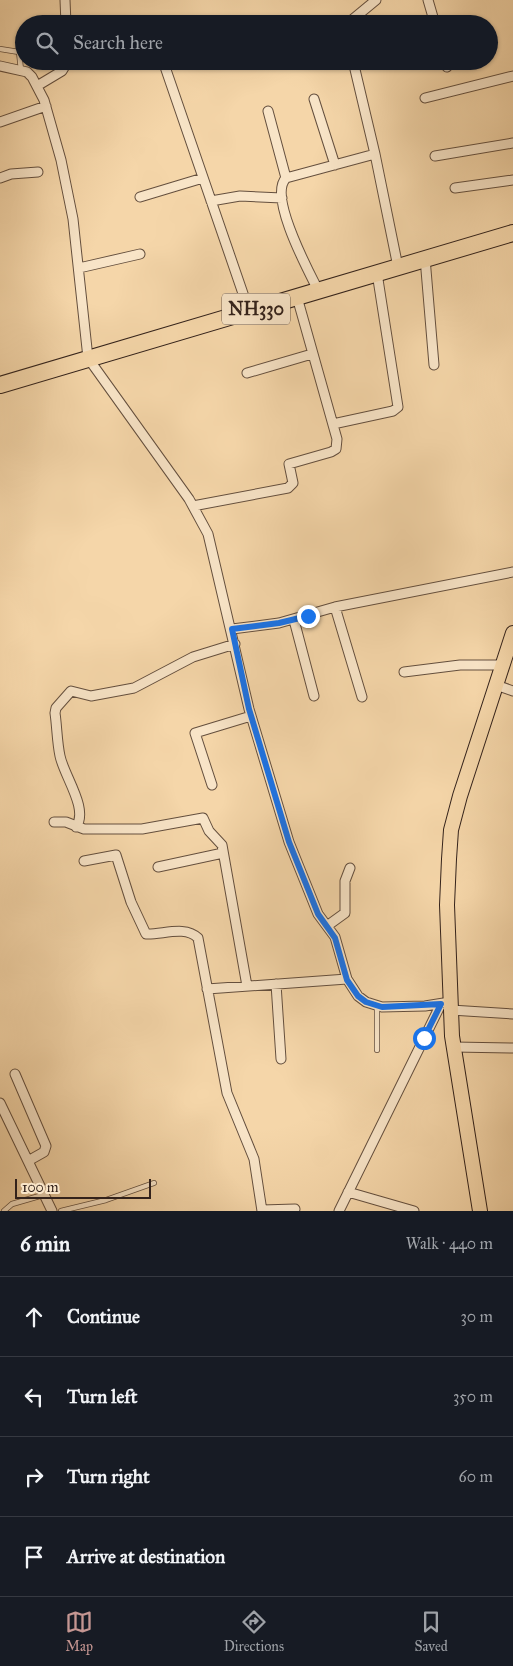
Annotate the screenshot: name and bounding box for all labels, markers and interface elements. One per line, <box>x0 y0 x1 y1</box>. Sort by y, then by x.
search box <box>15 15 498 70</box>
icon: search <box>33 29 61 57</box>
text: Search here <box>73 31 163 54</box>
road number: NH330 <box>222 294 290 324</box>
route end <box>297 605 320 628</box>
route start <box>413 1027 436 1050</box>
scale bar <box>15 1176 151 1199</box>
text: 100 m <box>22 1179 59 1196</box>
text: 6 min <box>20 1231 70 1257</box>
text: Walk · 440 m <box>406 1234 493 1253</box>
icon: ahead <box>20 1303 48 1331</box>
text: Continue <box>67 1305 140 1328</box>
text: 30 m <box>460 1307 493 1326</box>
icon: left <box>20 1383 48 1411</box>
text: Turn left <box>67 1385 137 1408</box>
text: 350 m <box>453 1387 493 1406</box>
icon: right <box>20 1463 48 1491</box>
text: Turn right <box>67 1465 150 1488</box>
text: 60 m <box>459 1467 493 1486</box>
icon: arrive <box>20 1543 48 1571</box>
text: Arrive at destination <box>67 1545 225 1568</box>
tab: Map <box>65 1608 93 1655</box>
tab: Directions <box>224 1608 284 1655</box>
tab: Saved <box>415 1608 448 1655</box>

